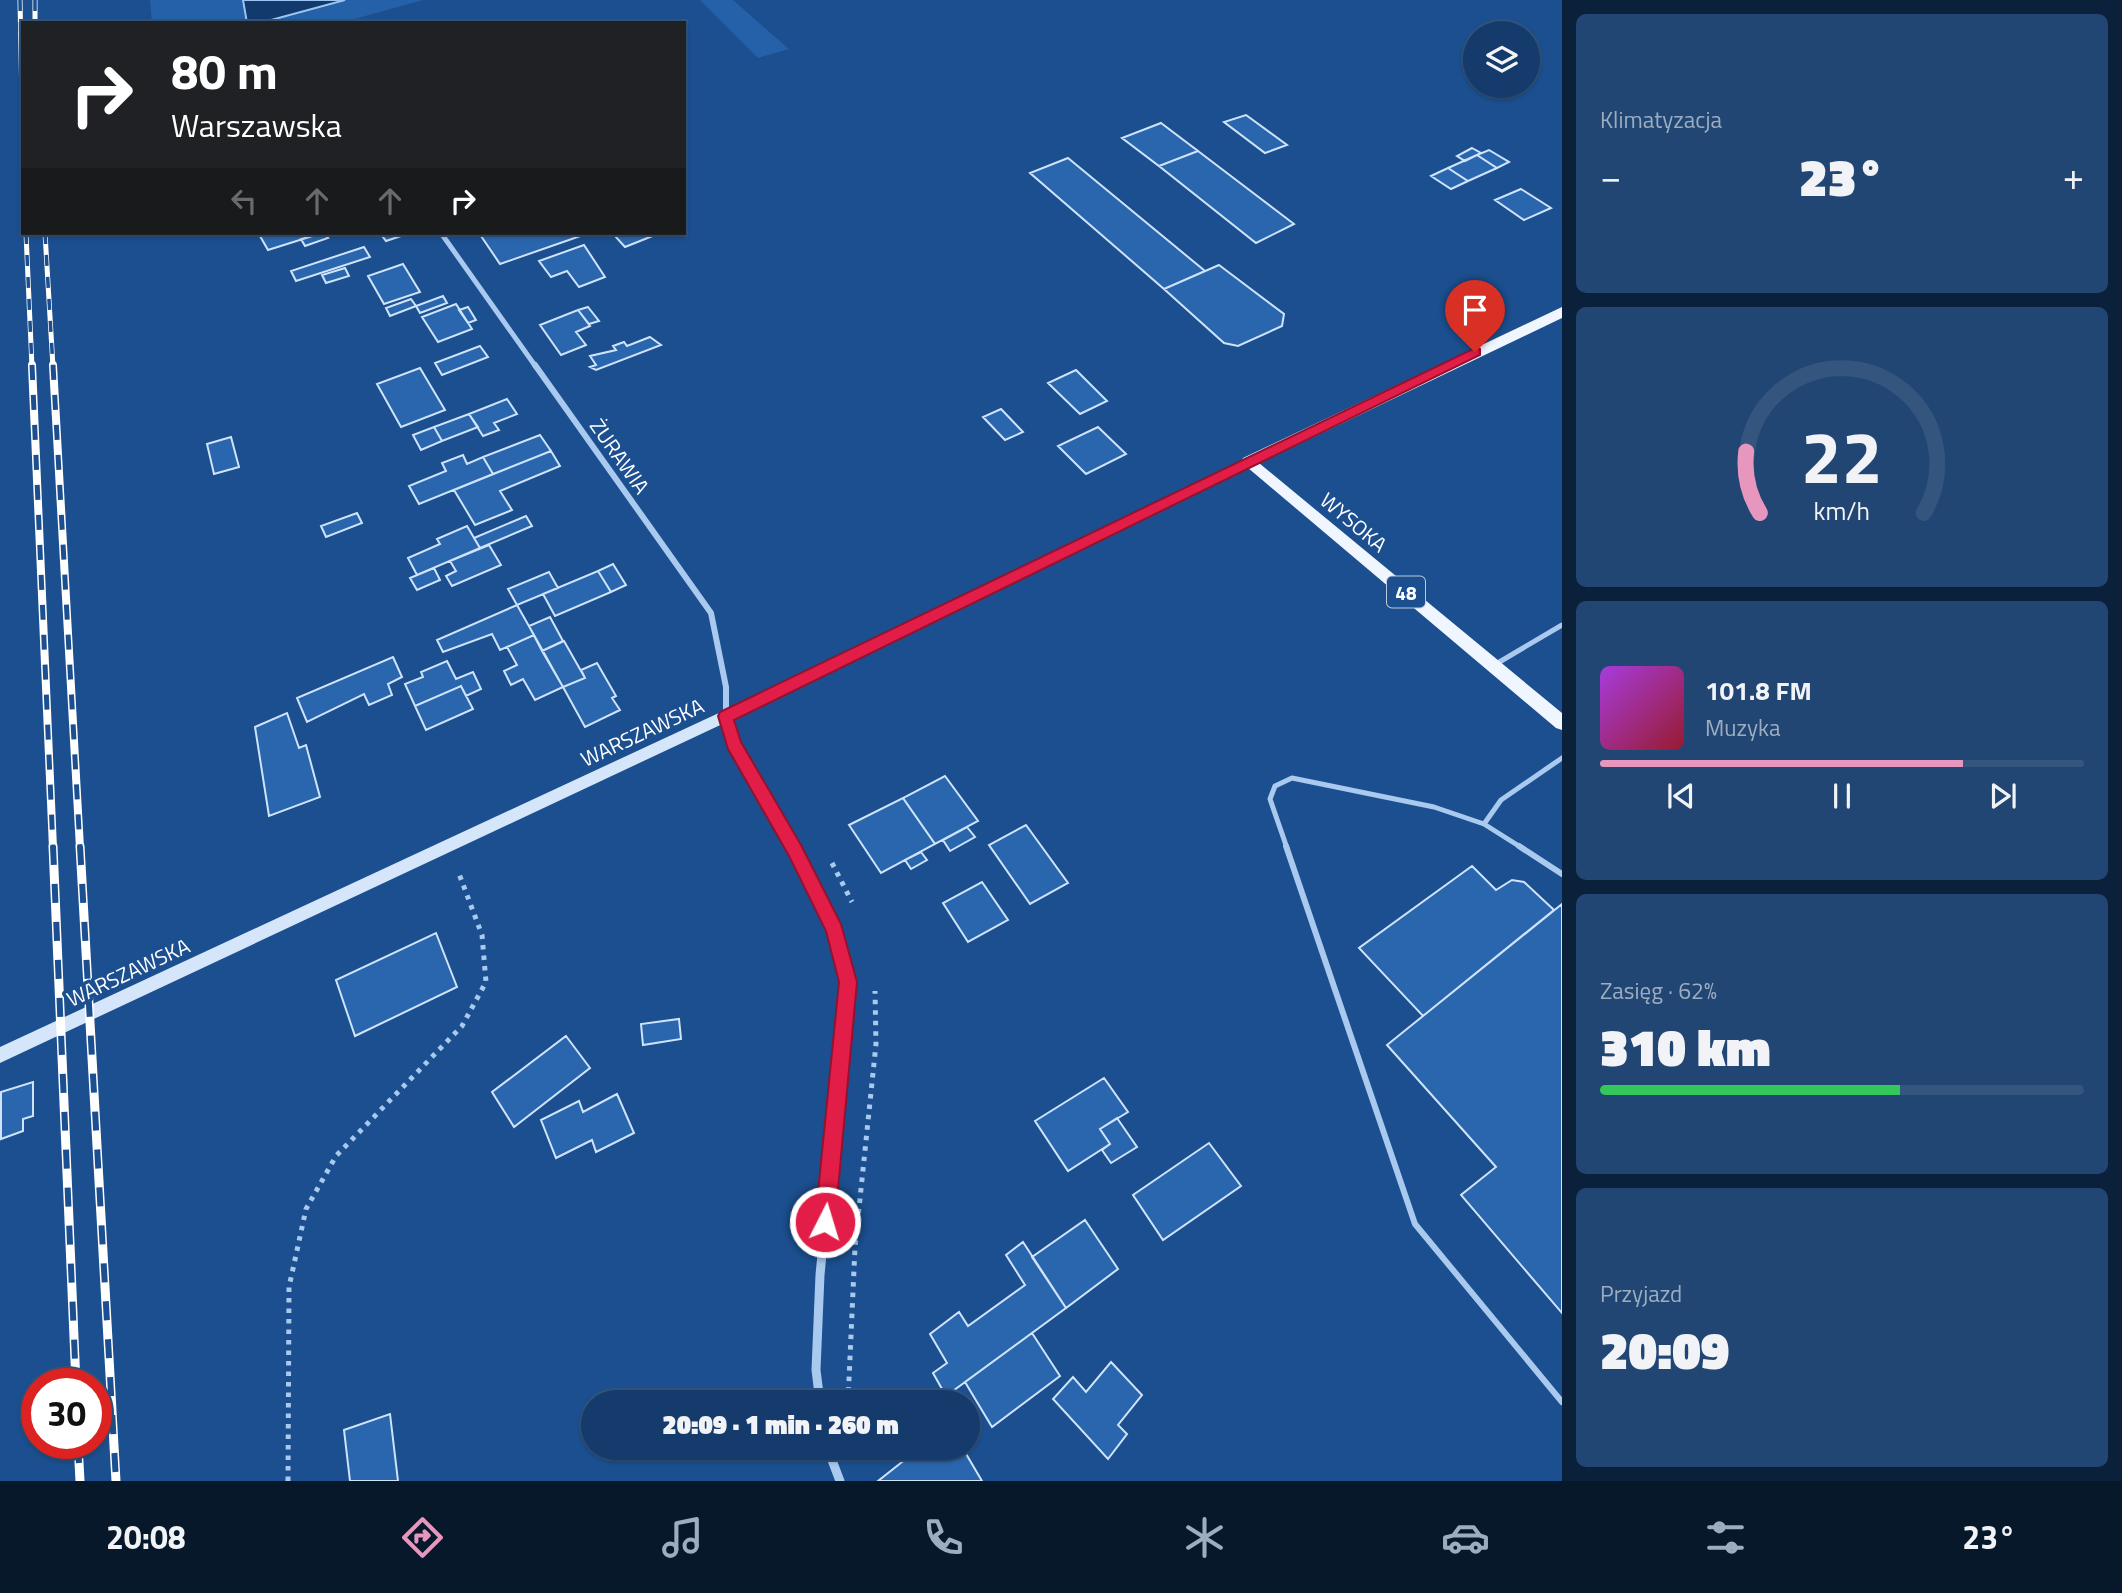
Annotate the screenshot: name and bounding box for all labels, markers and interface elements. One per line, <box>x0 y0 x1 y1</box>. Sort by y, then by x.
map controls <box>1463 21 1540 98</box>
button: layers <box>1463 21 1540 98</box>
text: 80 m <box>171 33 278 108</box>
icon: right <box>56 49 147 140</box>
text: Warszawska <box>171 101 342 149</box>
text: Klimatyzacja <box>1600 102 1722 137</box>
text: 23° <box>1799 137 1885 216</box>
text: − <box>1600 147 1621 205</box>
text: + <box>2063 147 2084 205</box>
icon: left <box>225 182 263 220</box>
icon: ahead <box>298 182 336 220</box>
icon: ahead <box>371 182 409 220</box>
icon: right <box>444 182 482 220</box>
pin <box>1445 280 1505 352</box>
icon: arrive <box>1456 291 1494 329</box>
text: 22 <box>1801 402 1883 512</box>
street label: ŻURAWIA <box>582 412 658 501</box>
street label: WYSOKA <box>1313 484 1395 560</box>
text: km/h <box>1814 492 1870 530</box>
road number: 48 <box>1387 576 1425 608</box>
text: 101.8 FM <box>1705 671 1812 710</box>
street label: WARSZAWSKA <box>575 689 709 775</box>
text: Muzyka <box>1705 710 1781 745</box>
icon: previous <box>1662 777 1700 815</box>
icon: pause <box>1823 777 1861 815</box>
icon: next <box>1984 777 2022 815</box>
street label: WARSZAWSKA <box>61 929 195 1015</box>
text: Zasięg · 62% <box>1600 973 1717 1008</box>
text: 310 km <box>1600 1007 1771 1086</box>
position arrow <box>788 1185 862 1259</box>
text: Przyjazd <box>1600 1276 1682 1311</box>
text: 20:09 <box>1600 1310 1729 1389</box>
speed limit sign: 30 <box>21 1368 112 1459</box>
text: 20:09 · 1 min · 260 m <box>662 1405 899 1444</box>
text: 20:08 <box>106 1513 186 1561</box>
icon: directions <box>398 1513 447 1562</box>
icon: music <box>658 1513 707 1562</box>
icon: phone <box>919 1513 968 1562</box>
icon: climate <box>1180 1513 1229 1562</box>
icon: car <box>1441 1513 1490 1562</box>
icon: filters <box>1701 1513 1750 1562</box>
text: 23° <box>1962 1513 2016 1561</box>

